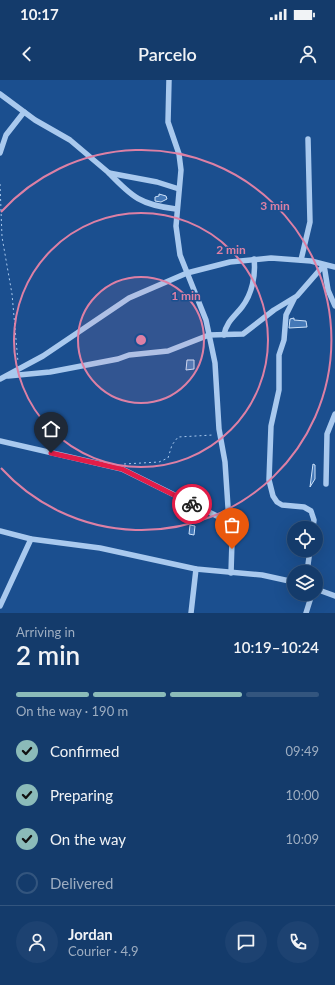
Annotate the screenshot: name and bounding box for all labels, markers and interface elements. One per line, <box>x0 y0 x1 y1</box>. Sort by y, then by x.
text: 10:17 <box>20 5 59 23</box>
icon: back <box>16 43 38 65</box>
text: Parcelo <box>138 43 197 65</box>
icon: person <box>297 43 319 65</box>
text: 3 min <box>260 198 290 213</box>
text: 2 min <box>216 242 246 257</box>
text: 1 min <box>171 288 201 303</box>
centre of rings <box>134 333 148 347</box>
pin <box>34 412 68 453</box>
icon: home <box>40 418 62 440</box>
courier <box>172 484 212 524</box>
icon: bike <box>181 493 203 515</box>
pin <box>215 508 249 549</box>
icon: bag <box>221 514 243 536</box>
map controls <box>287 521 323 601</box>
button: locate <box>287 521 323 557</box>
button: layers <box>287 565 323 601</box>
text: Arriving in <box>16 624 75 640</box>
text: 10:19–10:24 <box>233 638 319 656</box>
text: 2 min <box>16 639 80 671</box>
text: On the way · 190 m <box>16 703 128 719</box>
icon: check <box>16 740 38 762</box>
text: Confirmed <box>50 742 119 760</box>
text: 09:49 <box>286 743 319 759</box>
icon: check <box>16 784 38 806</box>
text: Preparing <box>50 786 113 804</box>
text: 10:00 <box>286 787 319 803</box>
icon: check <box>16 828 38 850</box>
text: On the way <box>50 830 126 848</box>
text: 10:09 <box>286 831 319 847</box>
text: Delivered <box>50 874 113 892</box>
button: person <box>16 921 58 963</box>
button: chat <box>225 921 267 963</box>
button: phone <box>277 921 319 963</box>
text: Jordan <box>68 925 113 943</box>
text: Courier · 4.9 <box>68 943 139 959</box>

